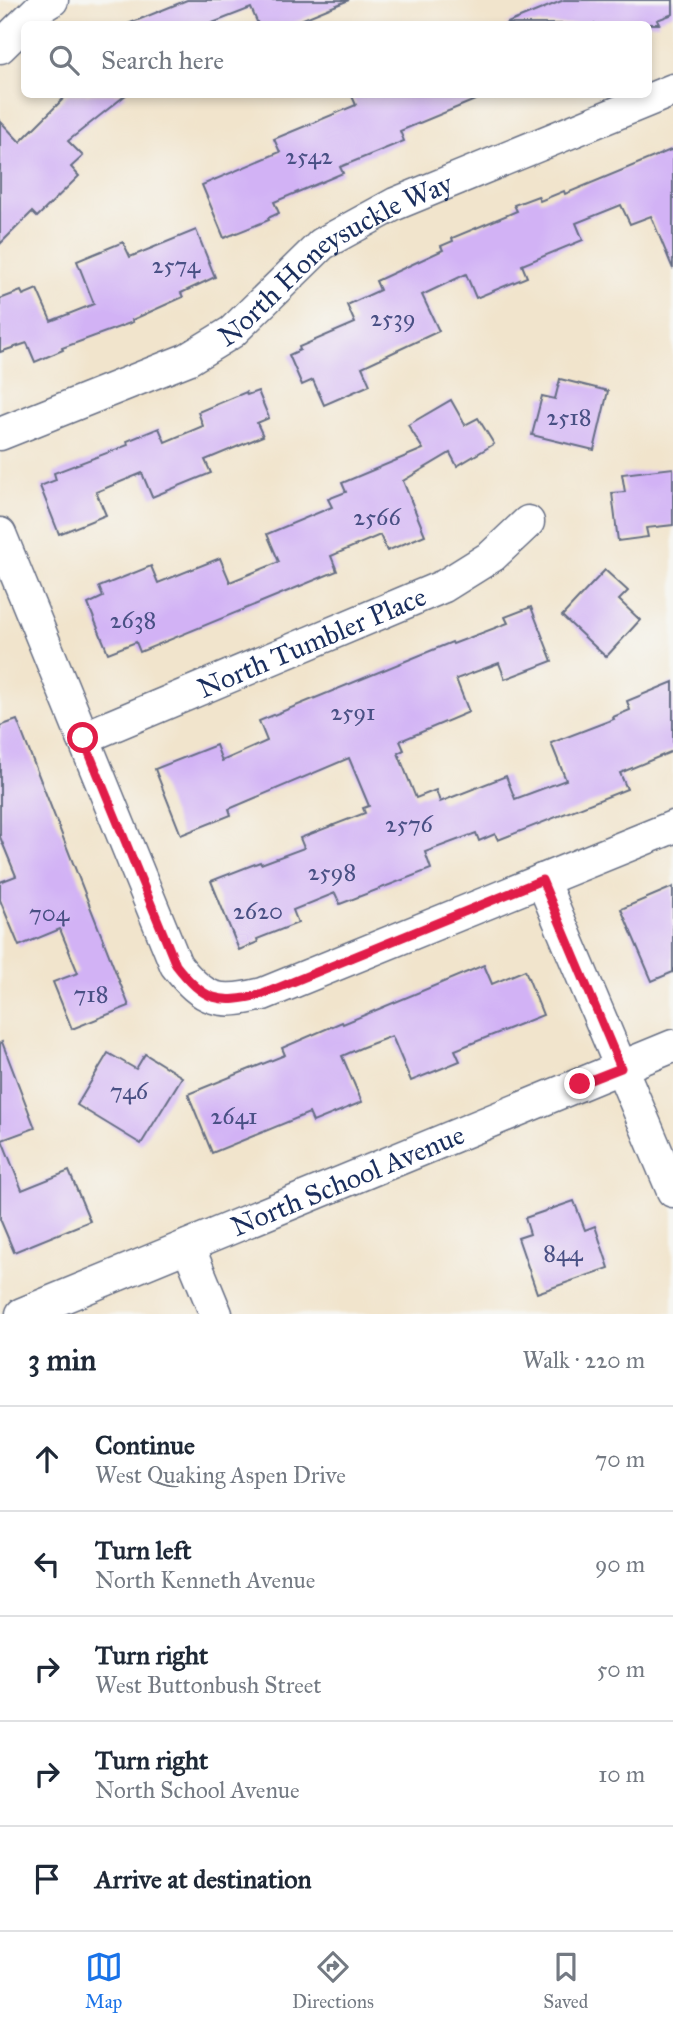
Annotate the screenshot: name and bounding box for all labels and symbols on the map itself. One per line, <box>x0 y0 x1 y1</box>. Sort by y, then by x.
house number: 2542 <box>285 141 333 171</box>
street label: North Honeysuckle Way <box>212 165 458 354</box>
house number: 2574 <box>152 250 201 280</box>
house number: 2539 <box>370 303 416 333</box>
house number: 2518 <box>546 402 592 432</box>
house number: 2566 <box>353 502 401 532</box>
street label: North Tumbler Place <box>192 578 431 705</box>
house number: 2638 <box>110 605 156 635</box>
house number: 2591 <box>330 697 376 727</box>
route start <box>67 722 98 753</box>
house number: 2576 <box>385 809 434 839</box>
house number: 2598 <box>308 857 356 887</box>
house number: 2620 <box>233 896 283 926</box>
house number: 704 <box>29 898 70 928</box>
house number: 718 <box>73 979 109 1009</box>
route end <box>564 1068 595 1099</box>
house number: 746 <box>110 1076 149 1106</box>
house number: 2641 <box>211 1101 258 1131</box>
street label: North School Avenue <box>226 1116 469 1244</box>
house number: 844 <box>543 1238 583 1268</box>

